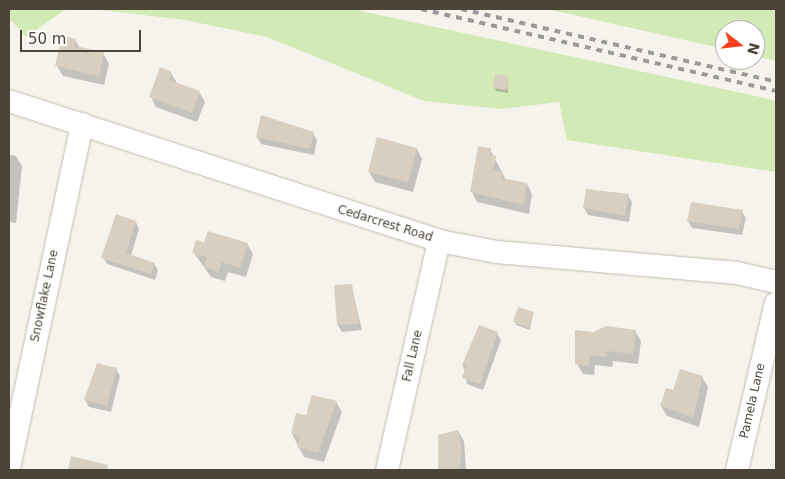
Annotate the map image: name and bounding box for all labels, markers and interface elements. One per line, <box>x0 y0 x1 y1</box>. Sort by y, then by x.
scale bar <box>22 20 144 52</box>
north arrow <box>715 20 765 70</box>
text: 50 m <box>28 30 66 48</box>
text: N <box>744 41 763 57</box>
street label: Cedarcrest Road <box>336 203 434 245</box>
street label: Snowflake Lane <box>28 249 62 343</box>
street label: Fall Lane <box>400 329 426 383</box>
street label: Pamela Lane <box>737 362 769 440</box>

